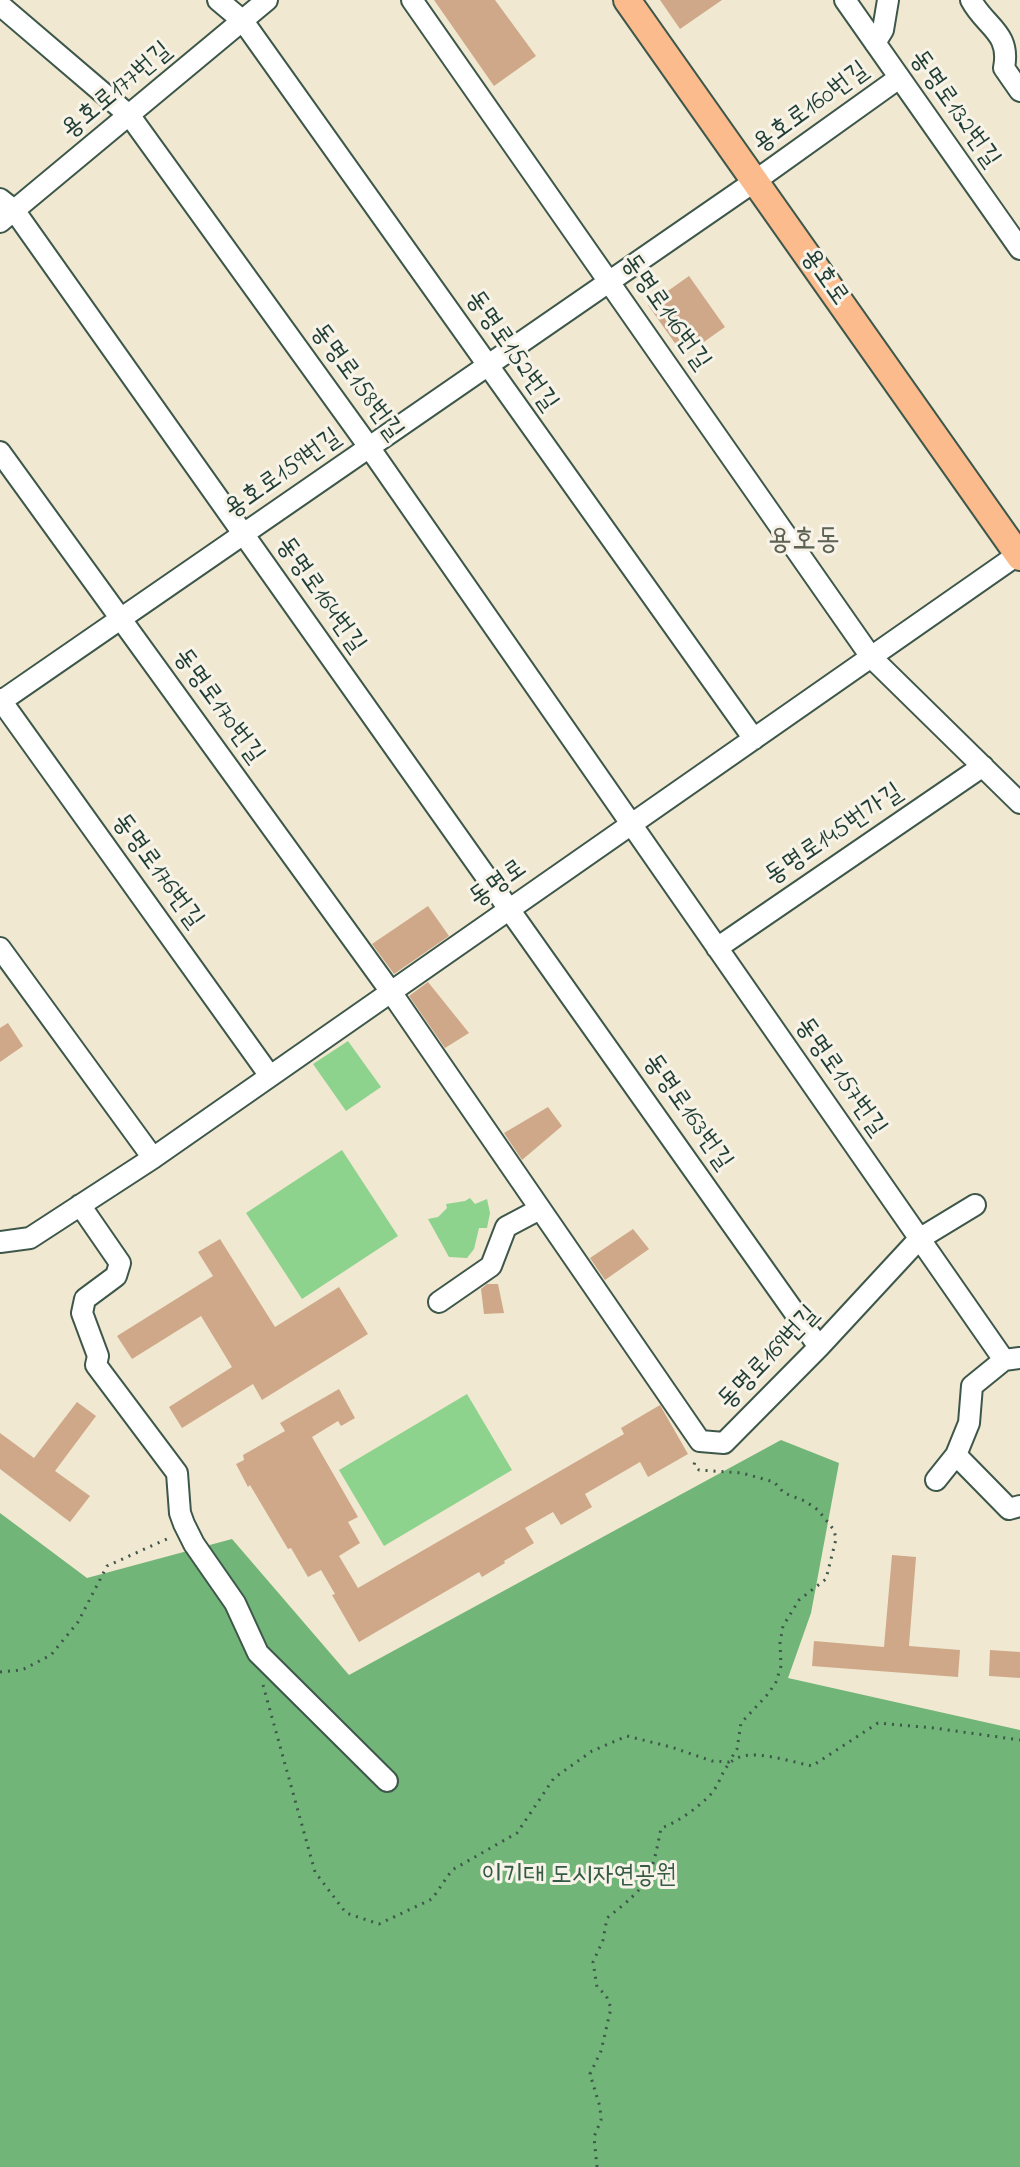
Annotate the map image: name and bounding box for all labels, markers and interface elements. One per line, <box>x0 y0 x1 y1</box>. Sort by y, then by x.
street label: 용호로177번길 <box>57 37 179 147</box>
street label: 동명로132번길 <box>901 45 1005 175</box>
street label: 용호로160번길 <box>748 57 876 161</box>
street label: 용호로 <box>792 243 854 313</box>
street label: 동명로146번길 <box>612 249 716 377</box>
street label: 동명로152번길 <box>457 285 563 419</box>
street label: 동명로158번길 <box>302 318 408 448</box>
street label: 용호로159번길 <box>220 423 348 527</box>
district label: 용호동 <box>768 525 840 561</box>
street label: 동명로164번길 <box>267 532 371 660</box>
street label: 동명로170번길 <box>165 643 269 771</box>
street label: 동명로145번가길 <box>760 779 910 893</box>
street label: 동명로176번길 <box>104 808 208 936</box>
street label: 동명로 <box>464 854 534 916</box>
street label: 동명로157번길 <box>787 1012 891 1144</box>
street label: 동명로163번길 <box>634 1049 738 1177</box>
street label: 동명로169번길 <box>713 1301 827 1417</box>
park label: 이기대 도시자연공원 <box>482 1862 676 1894</box>

